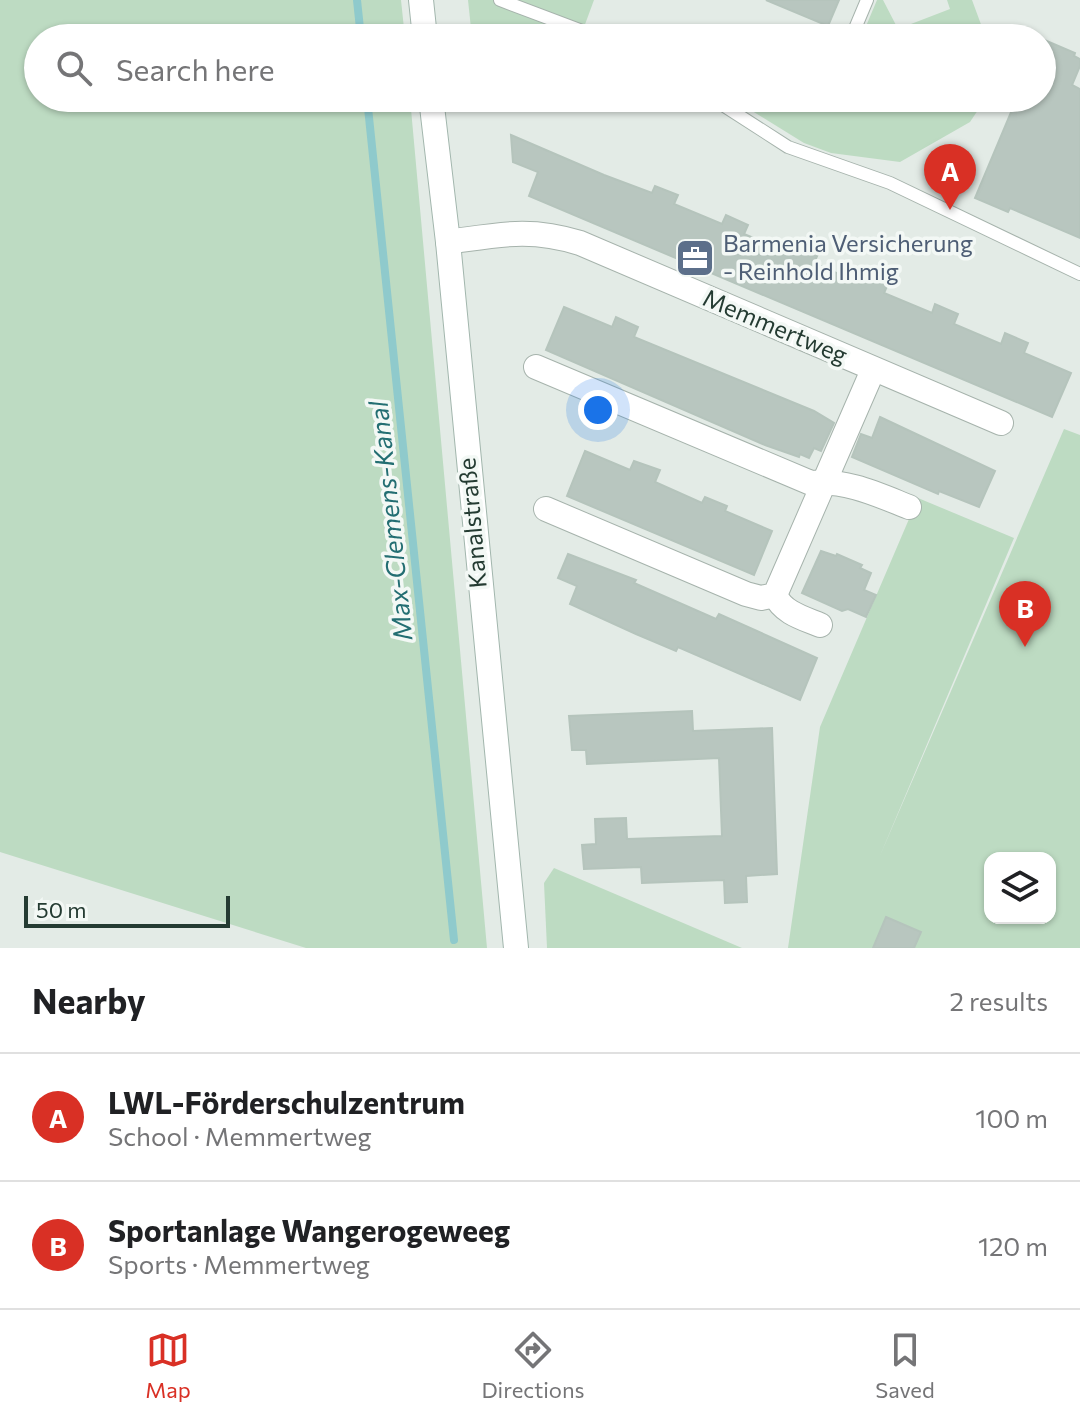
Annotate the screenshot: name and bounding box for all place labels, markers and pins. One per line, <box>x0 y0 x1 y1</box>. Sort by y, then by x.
pin: A <box>924 144 976 210</box>
place label: Barmenia Versicherung - Reinhold Ihmig <box>723 228 973 285</box>
office icon: Barmenia Versicherung - Reinhold Ihmig <box>674 237 716 279</box>
pin: B <box>999 581 1051 647</box>

